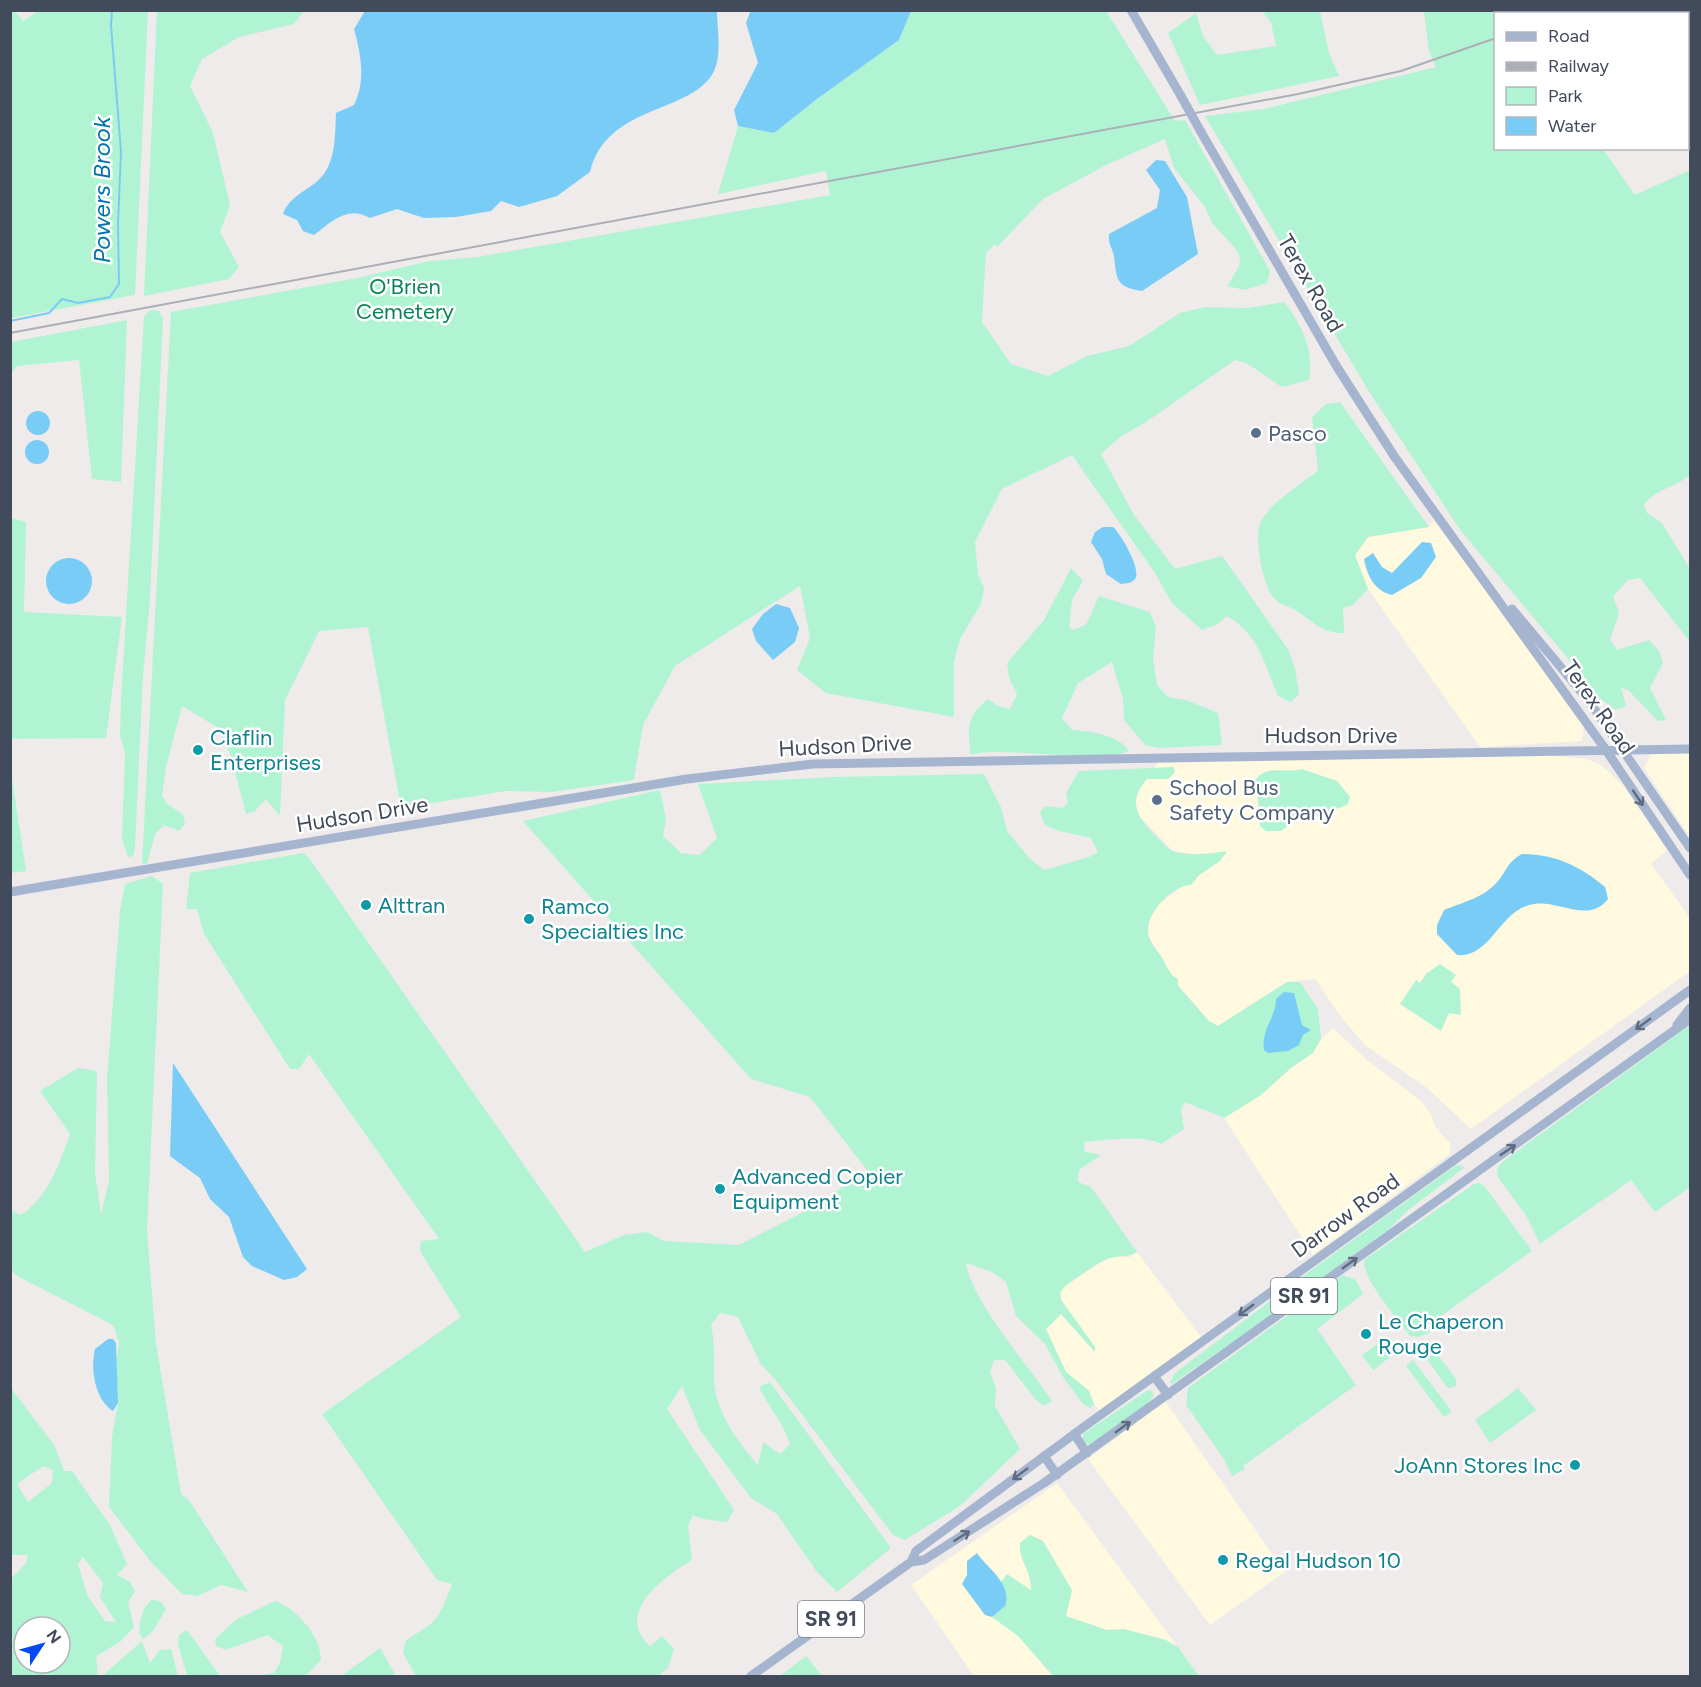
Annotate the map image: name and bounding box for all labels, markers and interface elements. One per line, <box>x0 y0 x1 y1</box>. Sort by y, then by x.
legend <box>1494 12 1689 150</box>
text: Road <box>1548 25 1589 47</box>
text: Railway <box>1548 55 1610 77</box>
text: Park <box>1548 85 1583 107</box>
water label: Powers Brook <box>87 115 116 263</box>
text: Water <box>1548 115 1596 137</box>
street label: Terex Road <box>1272 229 1349 337</box>
park label: O'Brien Cemetery <box>356 273 454 325</box>
place label: Pasco <box>1268 420 1327 447</box>
marker: Pasco <box>1249 426 1263 440</box>
street label: Terex Road <box>1556 655 1641 760</box>
street label: Hudson Drive <box>1264 722 1398 749</box>
place label: Claflin Enterprises <box>210 724 321 776</box>
street label: Hudson Drive <box>778 729 912 762</box>
marker: Claflin Enterprises <box>191 743 205 757</box>
place label: School Bus Safety Company <box>1169 774 1335 826</box>
one-way arrow <box>1633 789 1645 806</box>
street label: Hudson Drive <box>294 791 430 838</box>
marker: School Bus Safety Company <box>1150 793 1164 807</box>
place label: Alttran <box>378 892 445 919</box>
place label: Ramco Specialties Inc <box>541 893 684 945</box>
marker: Alttran <box>359 898 373 912</box>
marker: Ramco Specialties Inc <box>522 912 536 926</box>
one-way arrow <box>1635 1018 1651 1030</box>
one-way arrow <box>1499 1144 1516 1156</box>
place label: Advanced Copier Equipment <box>732 1163 903 1215</box>
street label: Darrow Road <box>1286 1167 1405 1264</box>
marker: Advanced Copier Equipment <box>713 1182 727 1196</box>
one-way arrow <box>1341 1257 1357 1269</box>
road number: SR 91 <box>1271 1278 1337 1314</box>
one-way arrow <box>1238 1304 1254 1316</box>
place label: Le Chaperon Rouge <box>1378 1308 1504 1360</box>
marker: Le Chaperon Rouge <box>1359 1327 1373 1341</box>
one-way arrow <box>1115 1421 1131 1433</box>
place label: JoAnn Stores Inc <box>1394 1452 1563 1479</box>
marker: JoAnn Stores Inc <box>1568 1458 1582 1472</box>
one-way arrow <box>1012 1467 1028 1480</box>
one-way arrow <box>953 1530 970 1542</box>
place label: Regal Hudson 10 <box>1235 1547 1401 1574</box>
marker: Regal Hudson 10 <box>1216 1553 1230 1567</box>
road number: SR 91 <box>798 1601 864 1637</box>
north arrow <box>12 1615 72 1675</box>
text: N <box>42 1626 65 1647</box>

